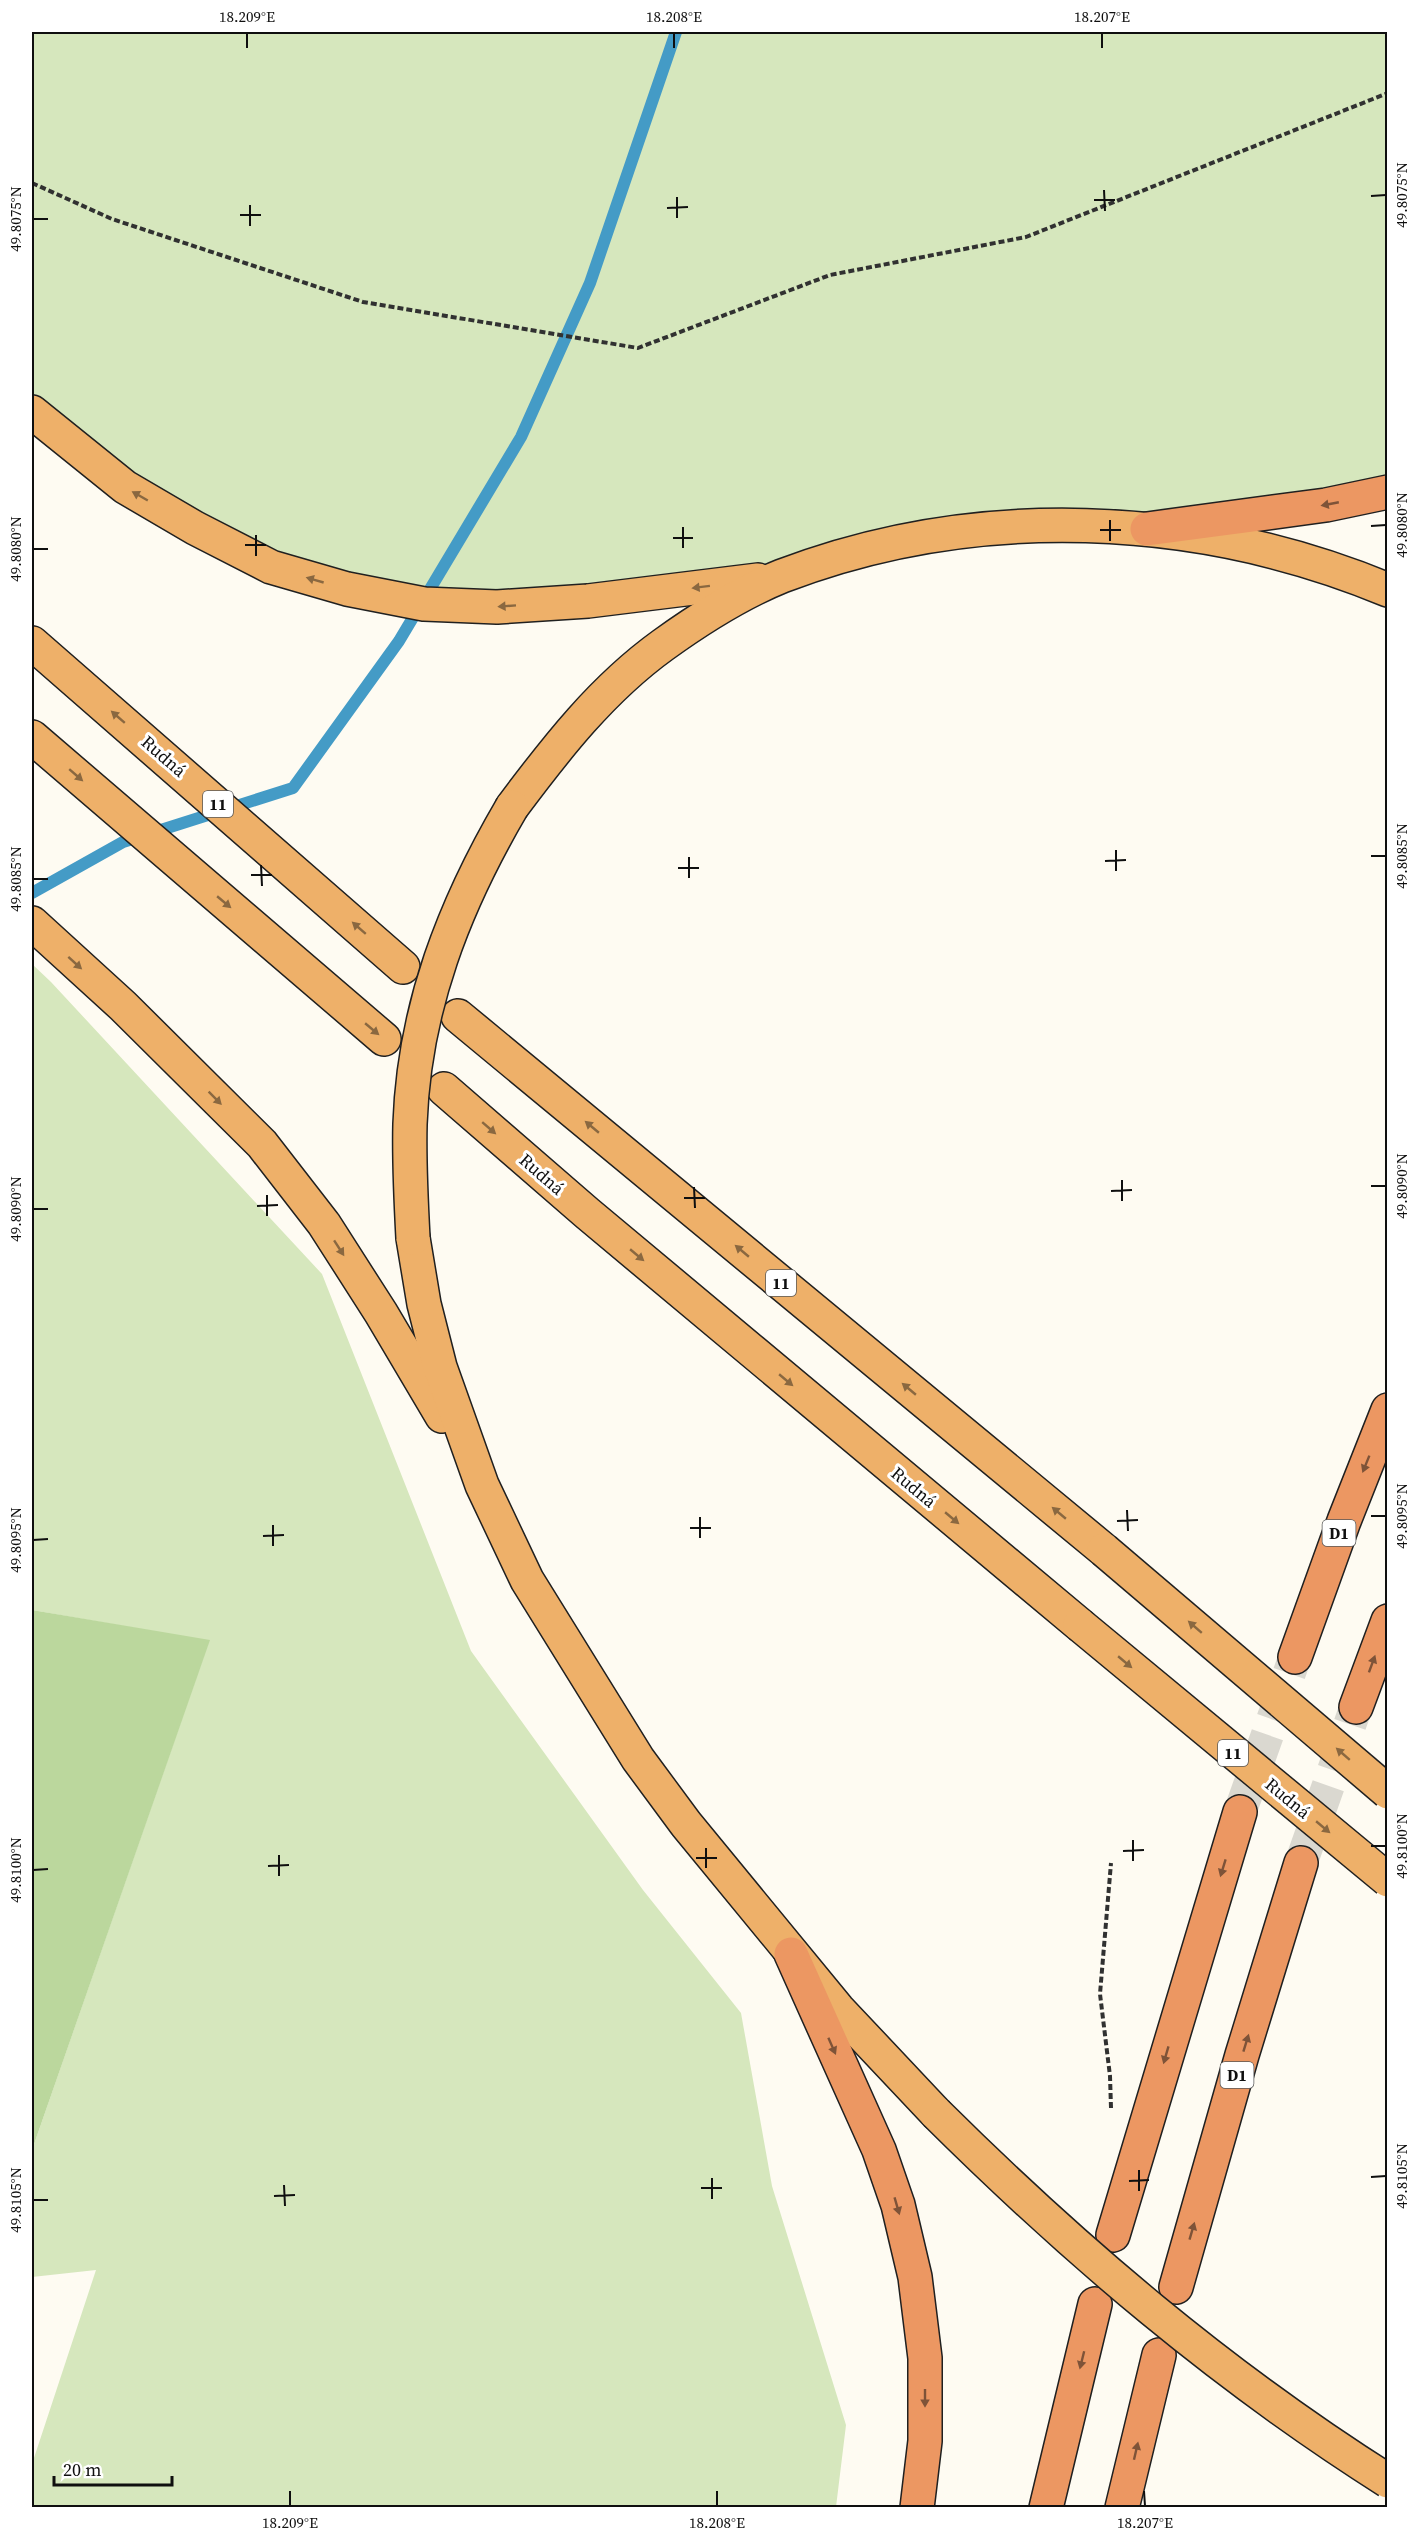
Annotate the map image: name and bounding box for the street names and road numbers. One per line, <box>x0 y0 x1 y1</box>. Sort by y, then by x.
street label: Rudná <box>136 729 192 783</box>
road number: 11 <box>203 791 233 817</box>
street label: Rudná <box>514 1147 570 1201</box>
road number: 11 <box>766 1270 796 1296</box>
street label: Rudná <box>886 1461 943 1514</box>
road number: D1 <box>1322 1520 1356 1546</box>
road number: 11 <box>1218 1740 1248 1766</box>
street label: Rudná <box>1260 1772 1317 1825</box>
road number: D1 <box>1220 2062 1254 2088</box>

